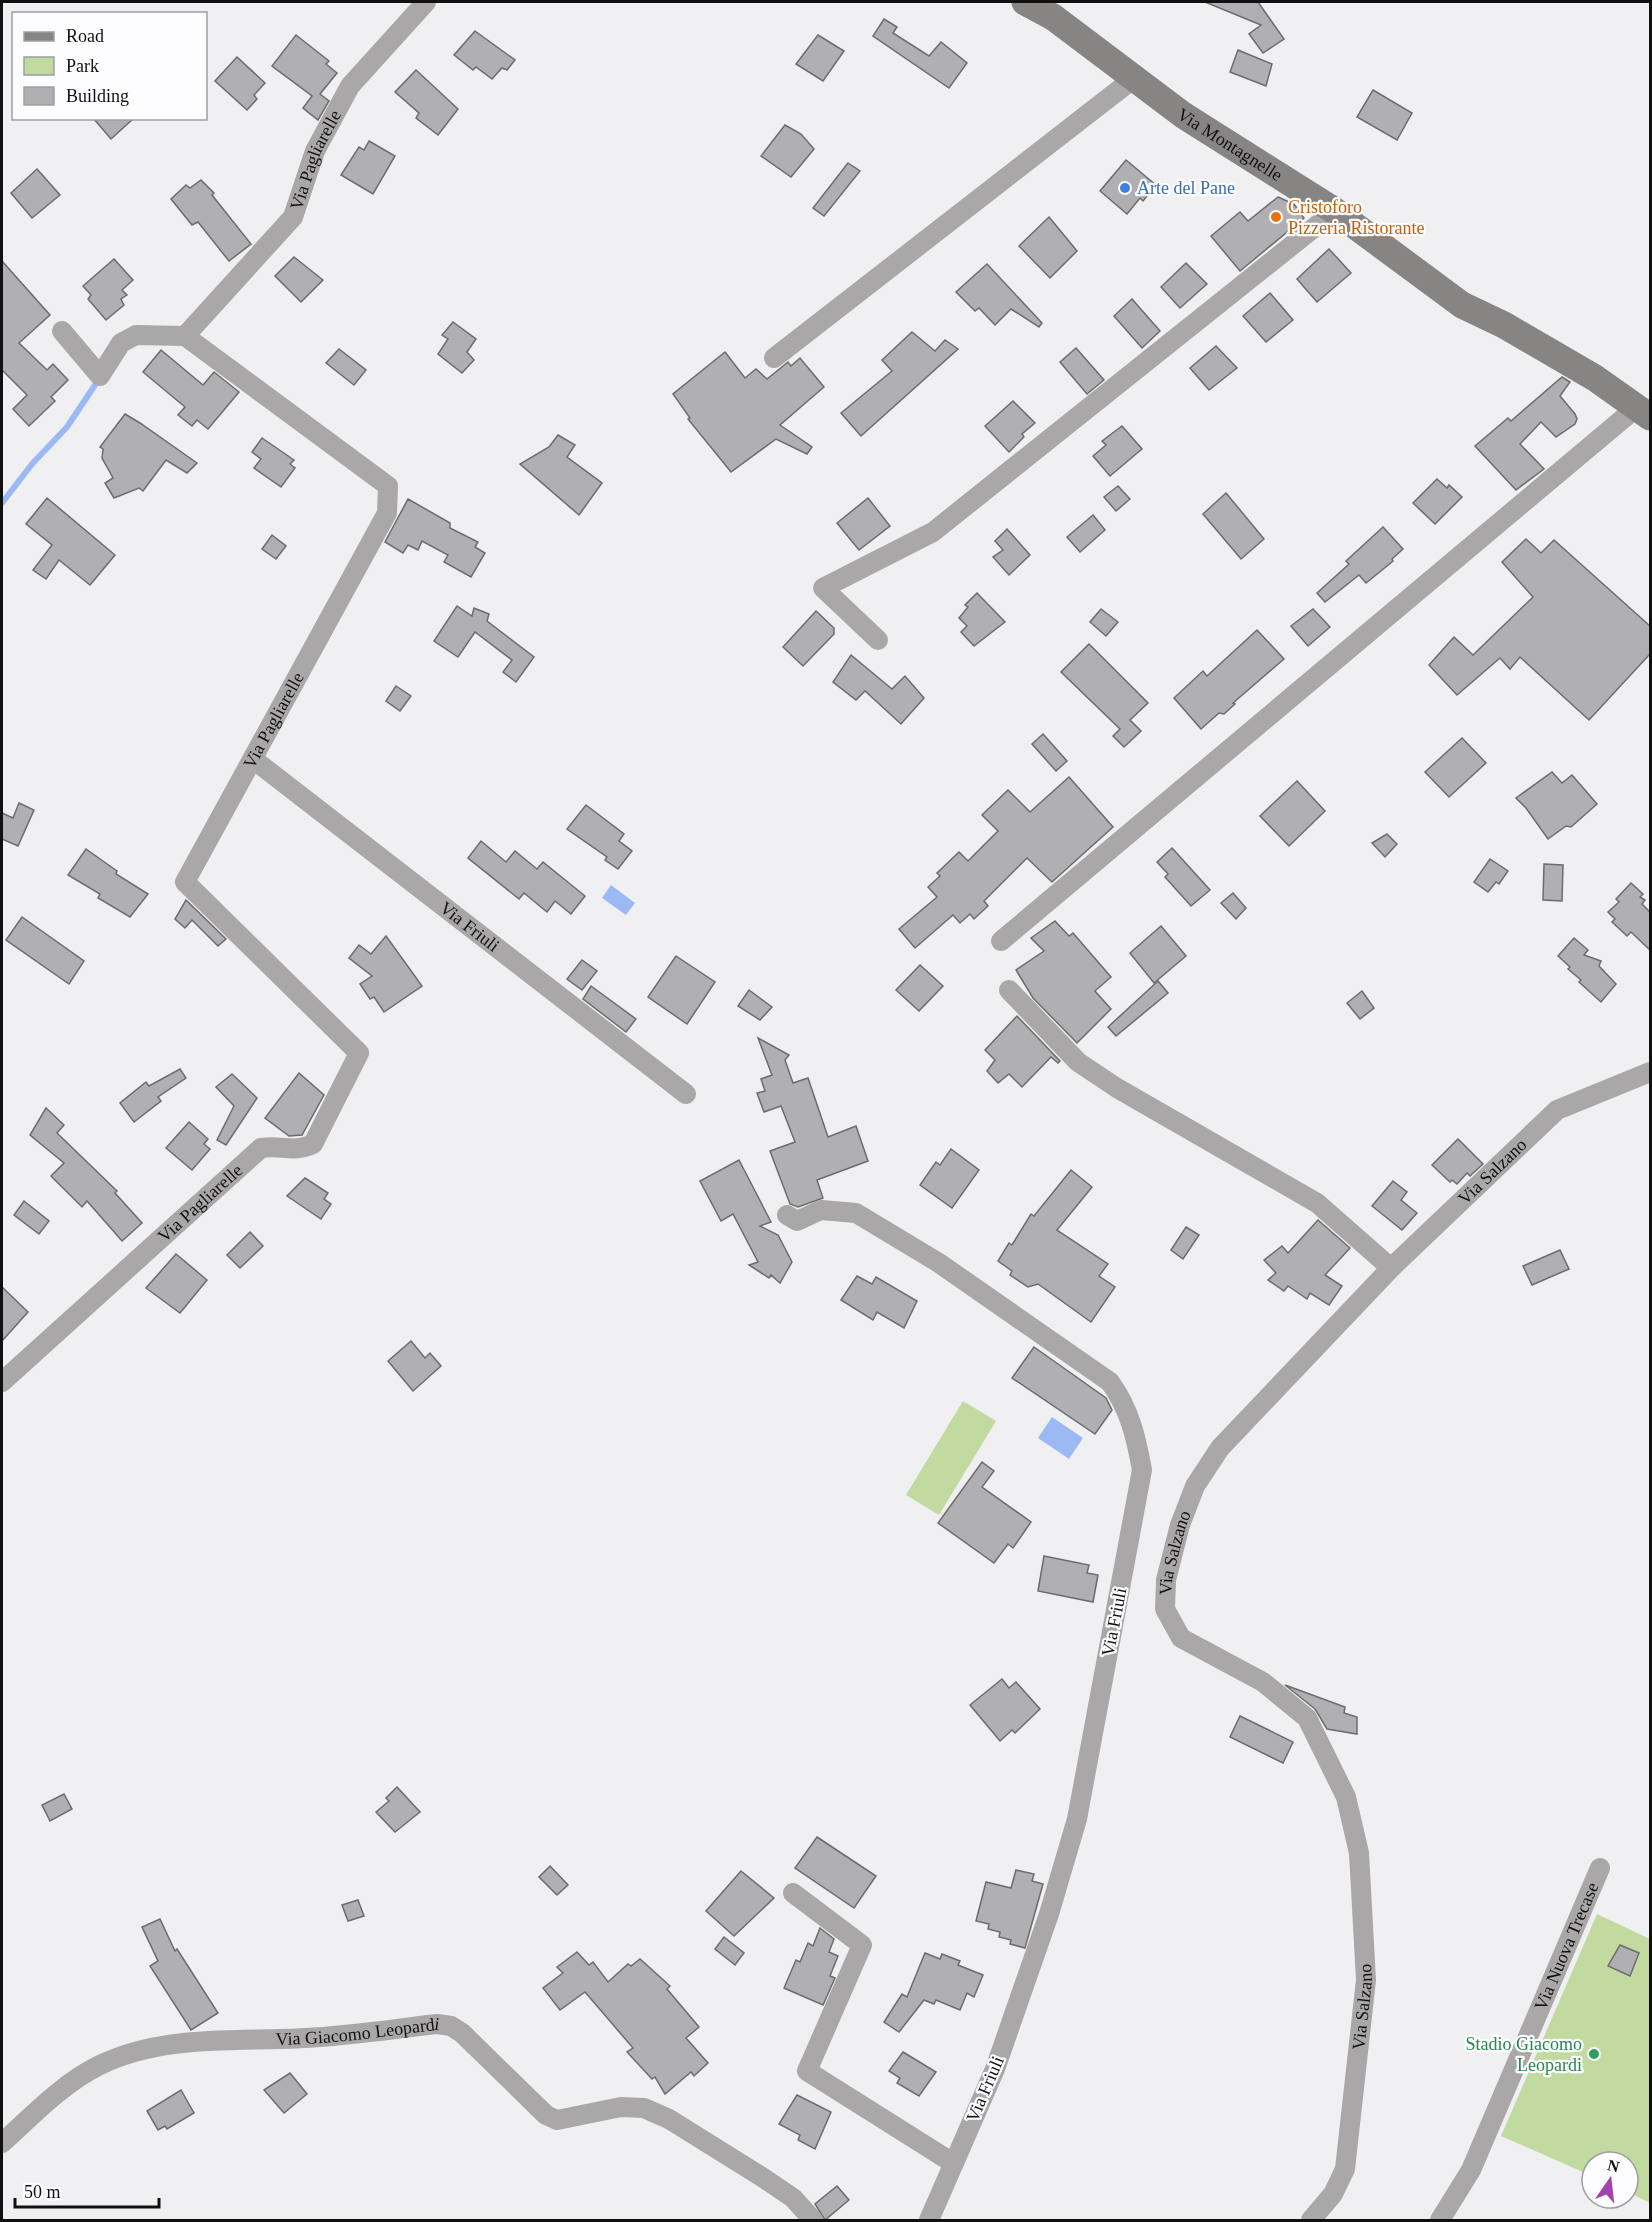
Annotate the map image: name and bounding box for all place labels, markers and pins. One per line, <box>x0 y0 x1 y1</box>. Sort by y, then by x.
place label: Arte del Pane <box>1137 178 1235 198</box>
marker: Arte del Pane <box>1118 181 1132 195</box>
place label: Cristoforo Pizzeria Ristorante <box>1288 197 1424 238</box>
marker: Cristoforo Pizzeria Ristorante <box>1269 210 1283 224</box>
place label: Stadio Giacomo Leopardi <box>1466 2034 1582 2075</box>
marker: Stadio Giacomo Leopardi <box>1587 2047 1601 2061</box>

